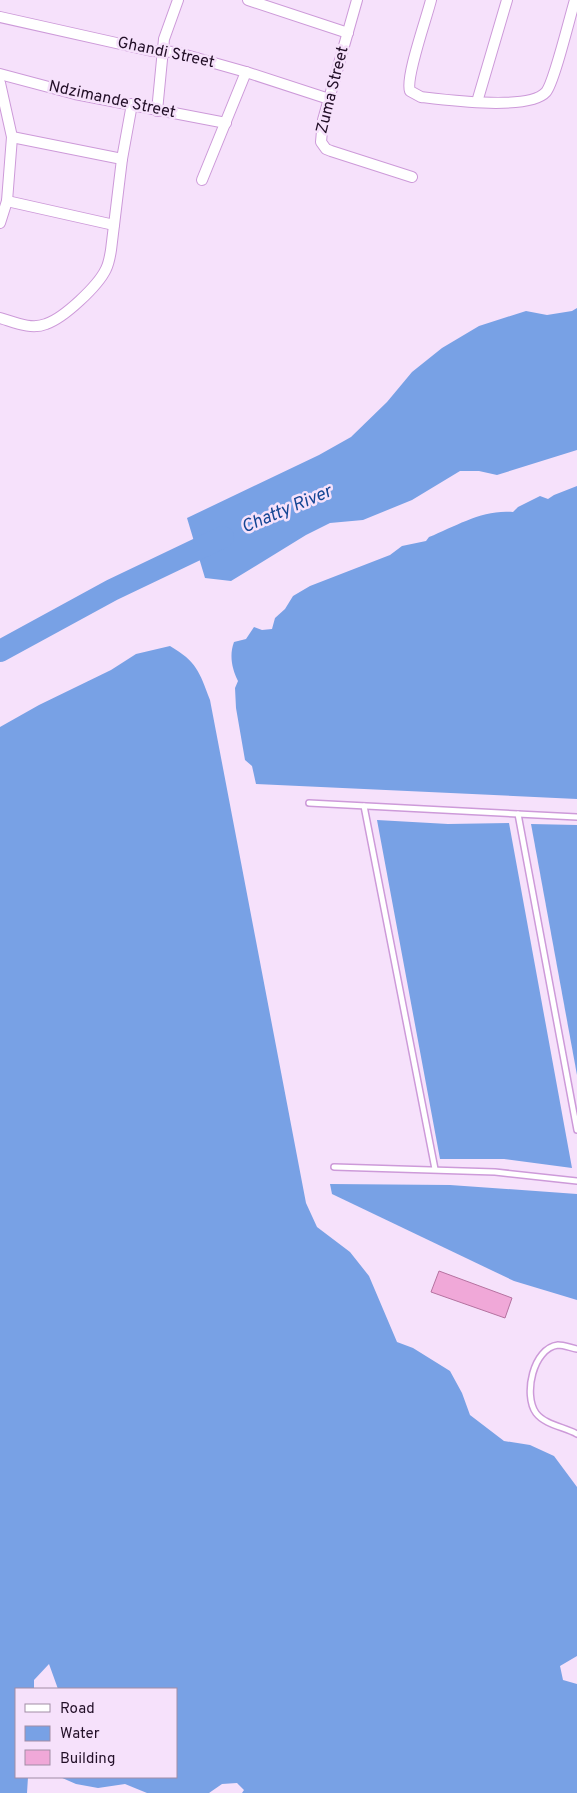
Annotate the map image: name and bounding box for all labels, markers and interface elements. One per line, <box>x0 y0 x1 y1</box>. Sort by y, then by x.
street label: Ghandi Street <box>116 33 216 73</box>
street label: Zuma Street <box>312 44 354 136</box>
street label: Ndzimande Street <box>47 77 177 123</box>
water label: Chatty River <box>238 480 338 539</box>
legend <box>15 1688 178 1778</box>
text: Road <box>60 1700 95 1719</box>
text: Water <box>60 1725 100 1744</box>
text: Building <box>60 1750 115 1769</box>

